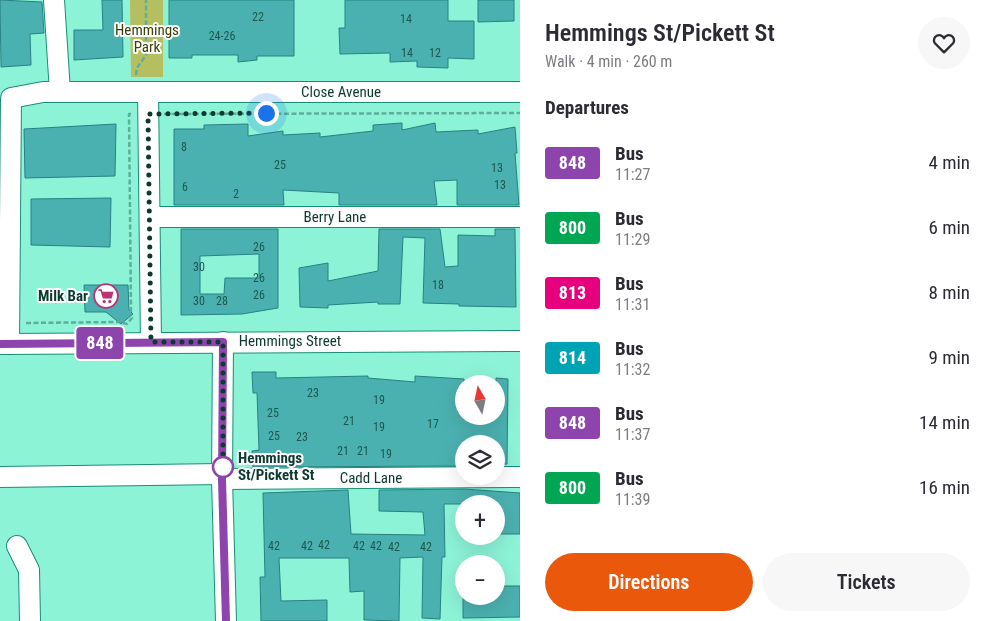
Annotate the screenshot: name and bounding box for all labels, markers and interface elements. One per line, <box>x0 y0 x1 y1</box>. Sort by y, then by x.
house number: 22 <box>252 10 264 24</box>
house number: 14 <box>400 12 412 26</box>
button: heart <box>918 17 970 69</box>
text: Hemmings St/Pickett St <box>545 19 775 47</box>
park label: Hemmings Park <box>115 21 179 56</box>
house number: 24-26 <box>209 29 235 43</box>
house number: 14 <box>401 46 413 60</box>
house number: 12 <box>429 46 441 60</box>
text: Walk · 4 min · 260 m <box>545 52 672 71</box>
street label: Close Avenue <box>301 83 381 101</box>
text: Departures <box>545 96 629 119</box>
your location <box>254 101 279 126</box>
house number: 8 <box>181 140 187 154</box>
text: Bus <box>615 142 644 165</box>
text: 4 min <box>928 151 970 174</box>
text: 848 <box>559 152 586 173</box>
house number: 25 <box>274 158 286 172</box>
house number: 13 <box>491 161 503 175</box>
text: 11:27 <box>615 165 650 184</box>
house number: 13 <box>494 178 506 192</box>
house number: 6 <box>182 180 188 194</box>
house number: 2 <box>233 187 239 201</box>
text: Bus <box>615 207 644 230</box>
street label: Berry Lane <box>304 208 366 226</box>
text: 6 min <box>928 216 970 239</box>
text: 800 <box>559 217 586 238</box>
text: 11:29 <box>615 230 650 249</box>
house number: 26 <box>253 240 265 254</box>
house number: 30 <box>193 260 205 274</box>
house number: 26 <box>253 271 265 285</box>
text: Bus <box>615 272 644 295</box>
house number: 18 <box>432 278 444 292</box>
text: 8 min <box>928 281 970 304</box>
text: 813 <box>559 282 586 303</box>
supermarket icon: Milk Bar <box>93 283 119 309</box>
place label: Milk Bar <box>38 287 88 305</box>
house number: 26 <box>253 288 265 302</box>
house number: 30 <box>193 294 205 308</box>
house number: 28 <box>216 294 228 308</box>
text: 11:31 <box>615 295 650 314</box>
line badge: 848 <box>71 327 129 359</box>
text: 848 <box>86 332 114 353</box>
street label: Hemmings Street <box>239 332 341 350</box>
text: Bus <box>615 337 644 360</box>
text: 9 min <box>928 346 970 369</box>
text: 814 <box>559 347 586 368</box>
text: 11:32 <box>615 360 650 379</box>
north arrow <box>455 375 505 425</box>
map controls <box>455 375 505 605</box>
house number: 23 <box>307 386 319 400</box>
house number: 19 <box>373 393 385 407</box>
text: Bus <box>615 402 644 425</box>
house number: 25 <box>267 406 279 420</box>
text: 14 min <box>919 411 970 434</box>
text: 848 <box>559 412 586 433</box>
house number: 21 <box>343 414 355 428</box>
house number: 17 <box>427 417 439 431</box>
house number: 19 <box>373 420 385 434</box>
text: 11:37 <box>615 425 650 444</box>
house number: 25 <box>268 429 280 443</box>
house number: 23 <box>296 430 308 444</box>
button: layers <box>455 435 505 485</box>
house number: 21 <box>337 444 349 458</box>
house number: 21 <box>357 444 369 458</box>
house number: 19 <box>380 447 392 461</box>
place label: Hemmings St/Pickett St <box>238 449 315 484</box>
marker: Hemmings St/Pickett St <box>212 456 234 478</box>
text: Bus <box>615 467 644 490</box>
street label: Cadd Lane <box>340 469 402 487</box>
text: 16 min <box>919 476 970 499</box>
text: 800 <box>559 477 586 498</box>
text: 11:39 <box>615 490 650 509</box>
button: + <box>455 495 505 545</box>
house number: 42 <box>318 538 330 552</box>
house number: 42 <box>268 539 280 553</box>
house number: 42 <box>301 539 313 553</box>
house number: 42 <box>353 539 365 553</box>
house number: 42 <box>370 539 382 553</box>
house number: 42 <box>388 540 400 554</box>
house number: 42 <box>420 540 432 554</box>
button: Directions <box>545 553 753 611</box>
button: Tickets <box>763 553 970 611</box>
button: − <box>455 555 505 605</box>

